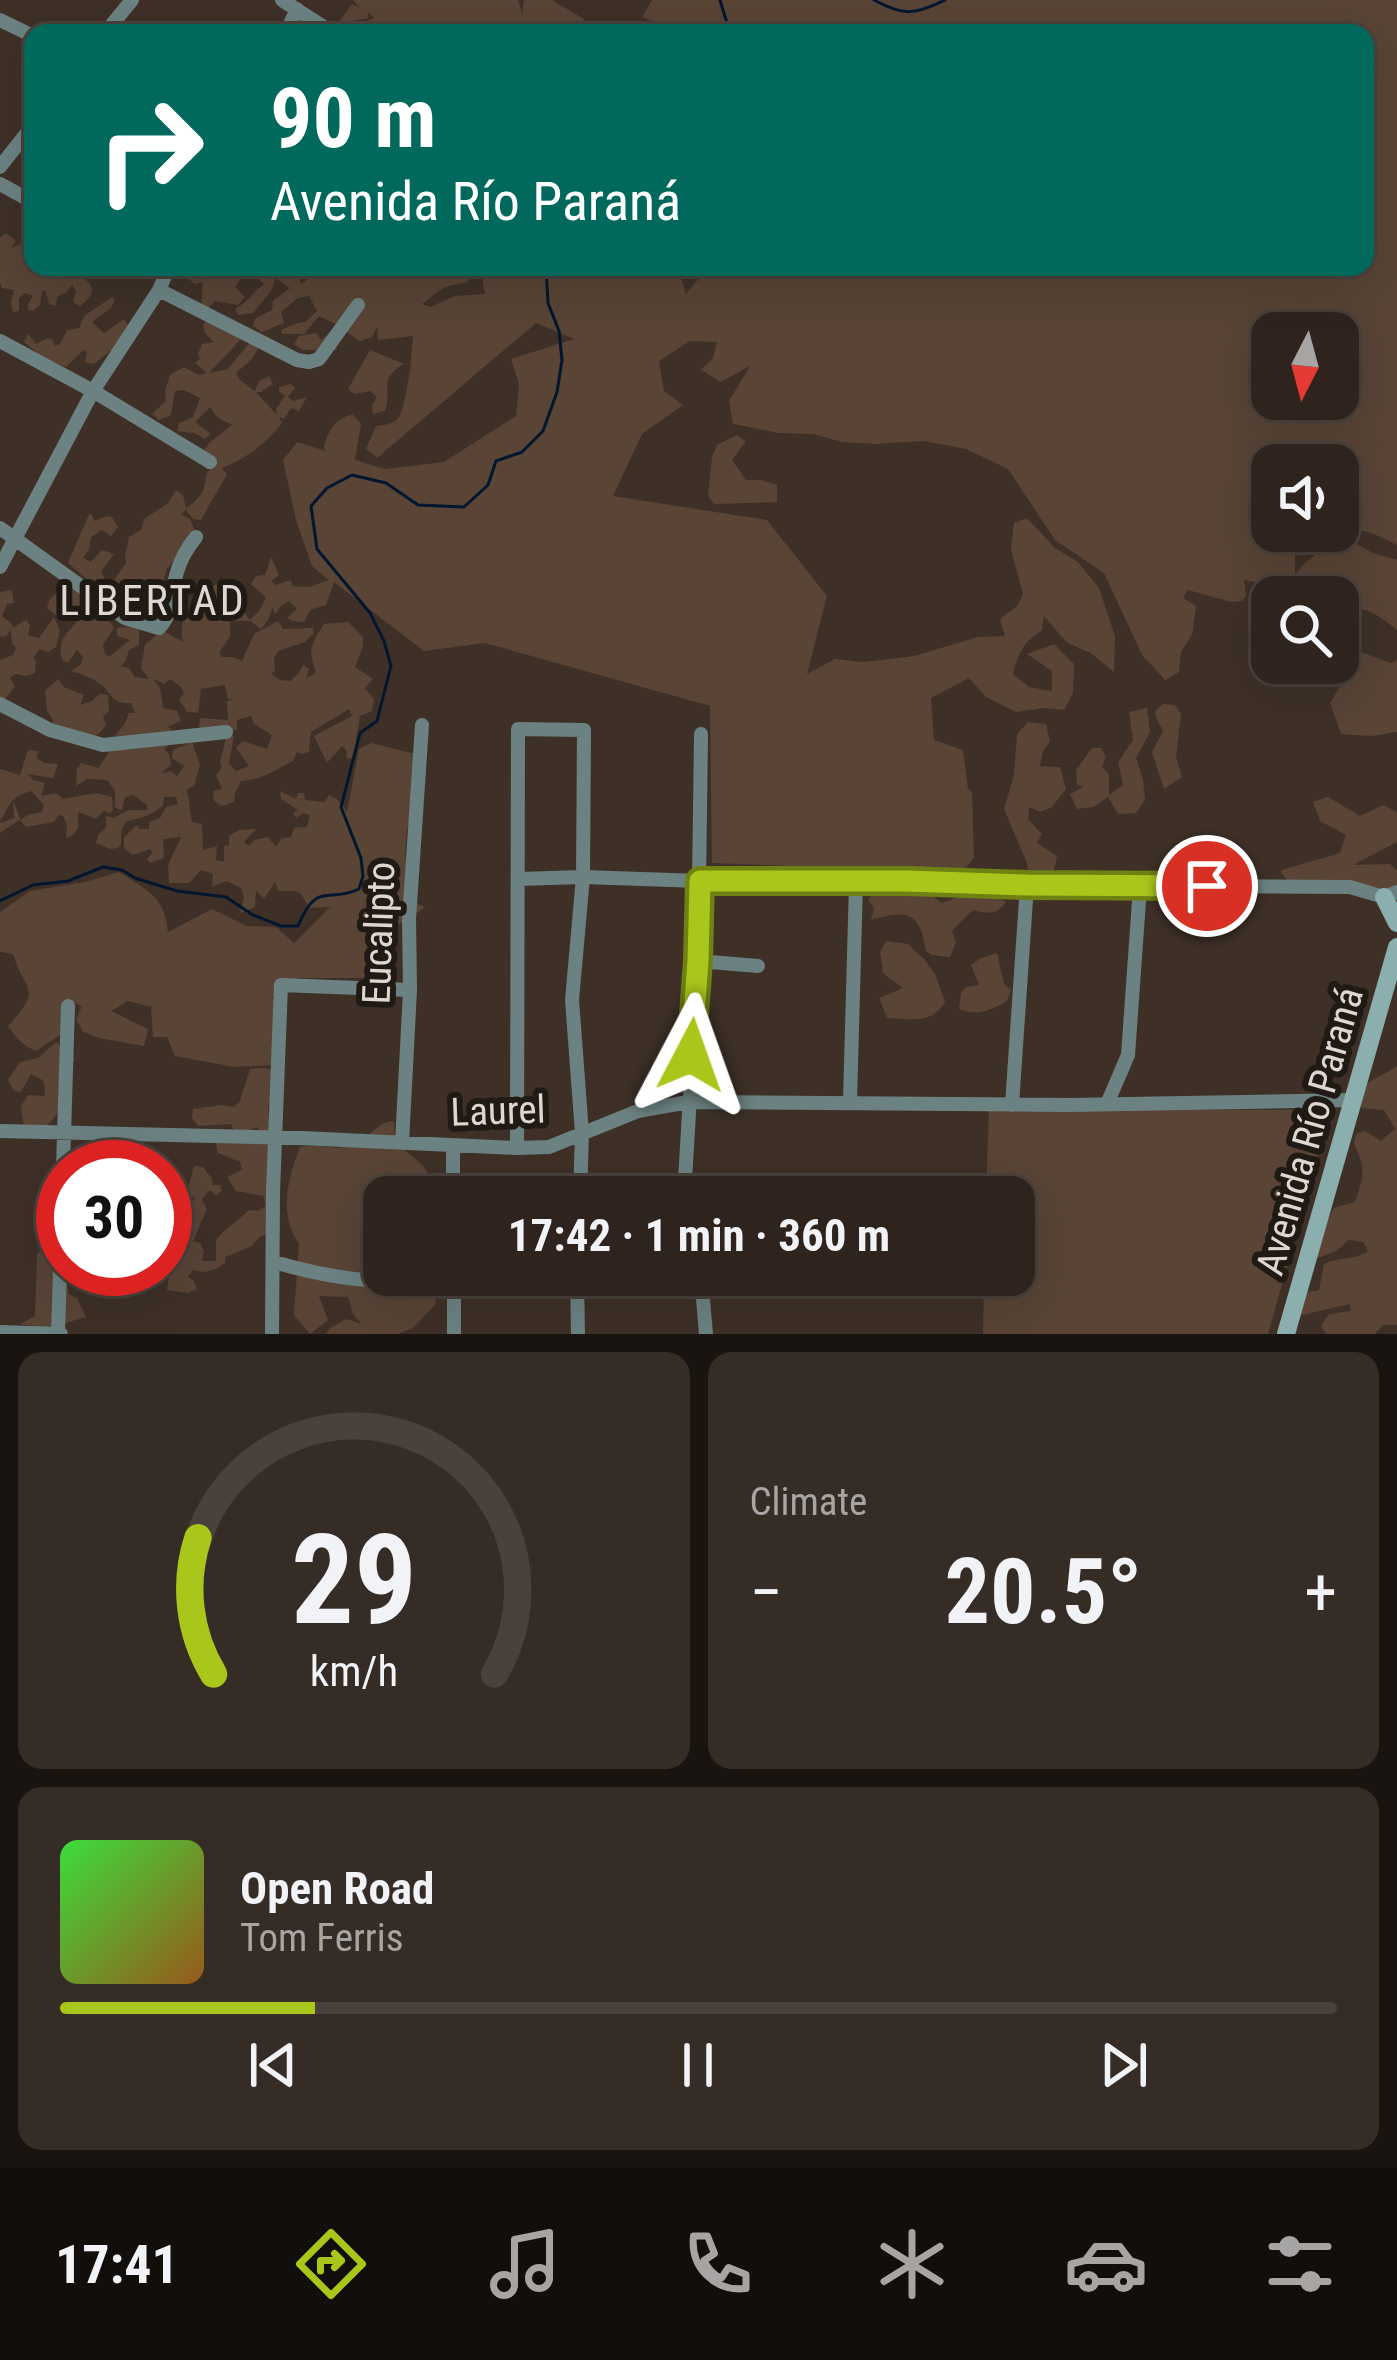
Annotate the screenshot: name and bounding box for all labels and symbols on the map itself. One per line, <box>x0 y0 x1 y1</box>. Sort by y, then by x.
north arrow <box>1251 312 1359 420</box>
district label: LIBERTAD <box>59 576 247 625</box>
pin <box>1156 835 1258 937</box>
street label: Eucalipto <box>354 861 404 1005</box>
street label: Avenida Río Paraná <box>1247 982 1373 1280</box>
position arrow <box>628 992 754 1118</box>
street label: Laurel <box>450 1086 546 1136</box>
speed limit sign: 30 <box>36 1140 192 1296</box>

